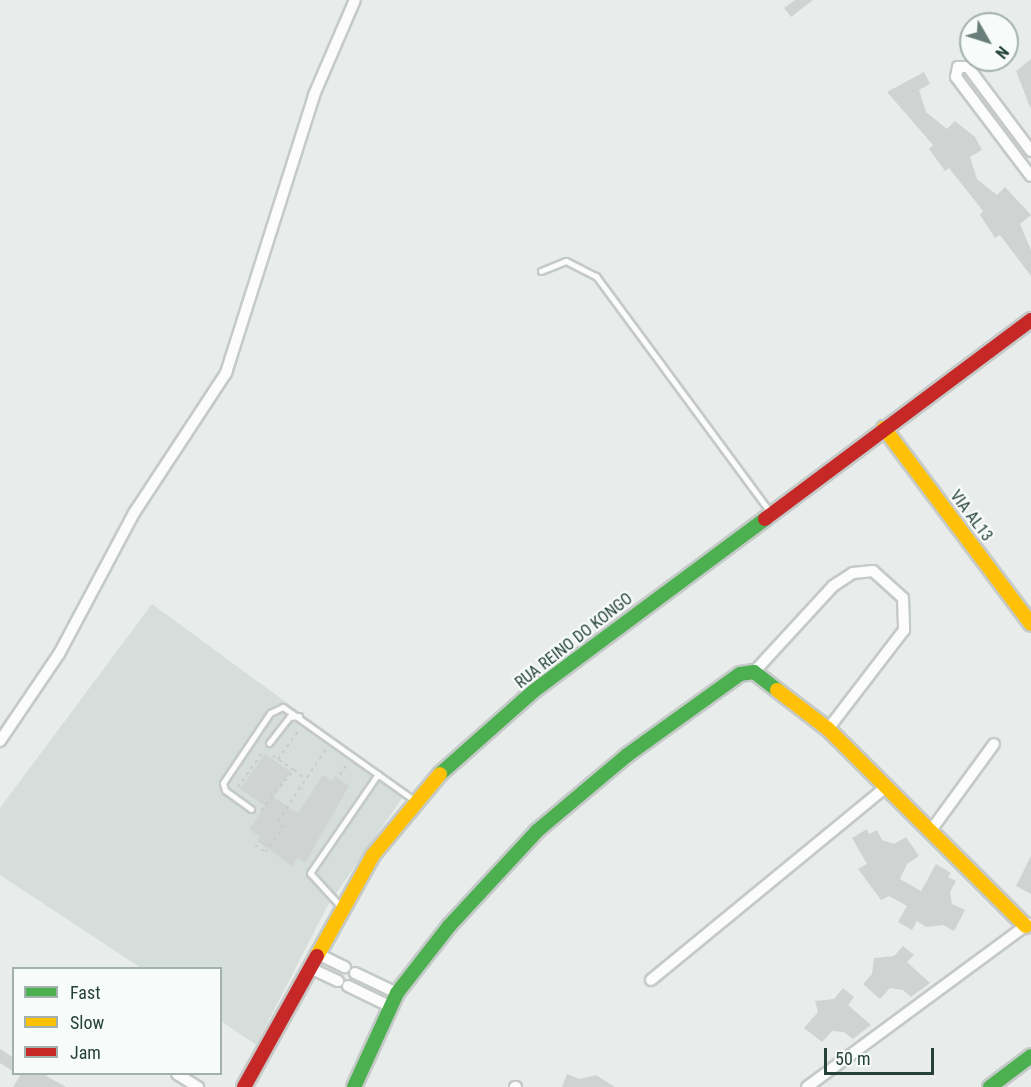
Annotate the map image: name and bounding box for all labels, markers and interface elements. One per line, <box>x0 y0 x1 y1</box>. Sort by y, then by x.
north arrow <box>959 12 1019 72</box>
text: N <box>991 43 1012 62</box>
street label: VIA AL13 <box>946 487 996 545</box>
street label: RUA REINO DO KONGO <box>512 589 636 693</box>
legend <box>12 967 222 1075</box>
text: Fast <box>70 982 101 1003</box>
text: Slow <box>70 1012 104 1033</box>
scale bar <box>827 1036 936 1074</box>
text: Jam <box>70 1042 101 1063</box>
text: 50 m <box>835 1048 870 1069</box>

